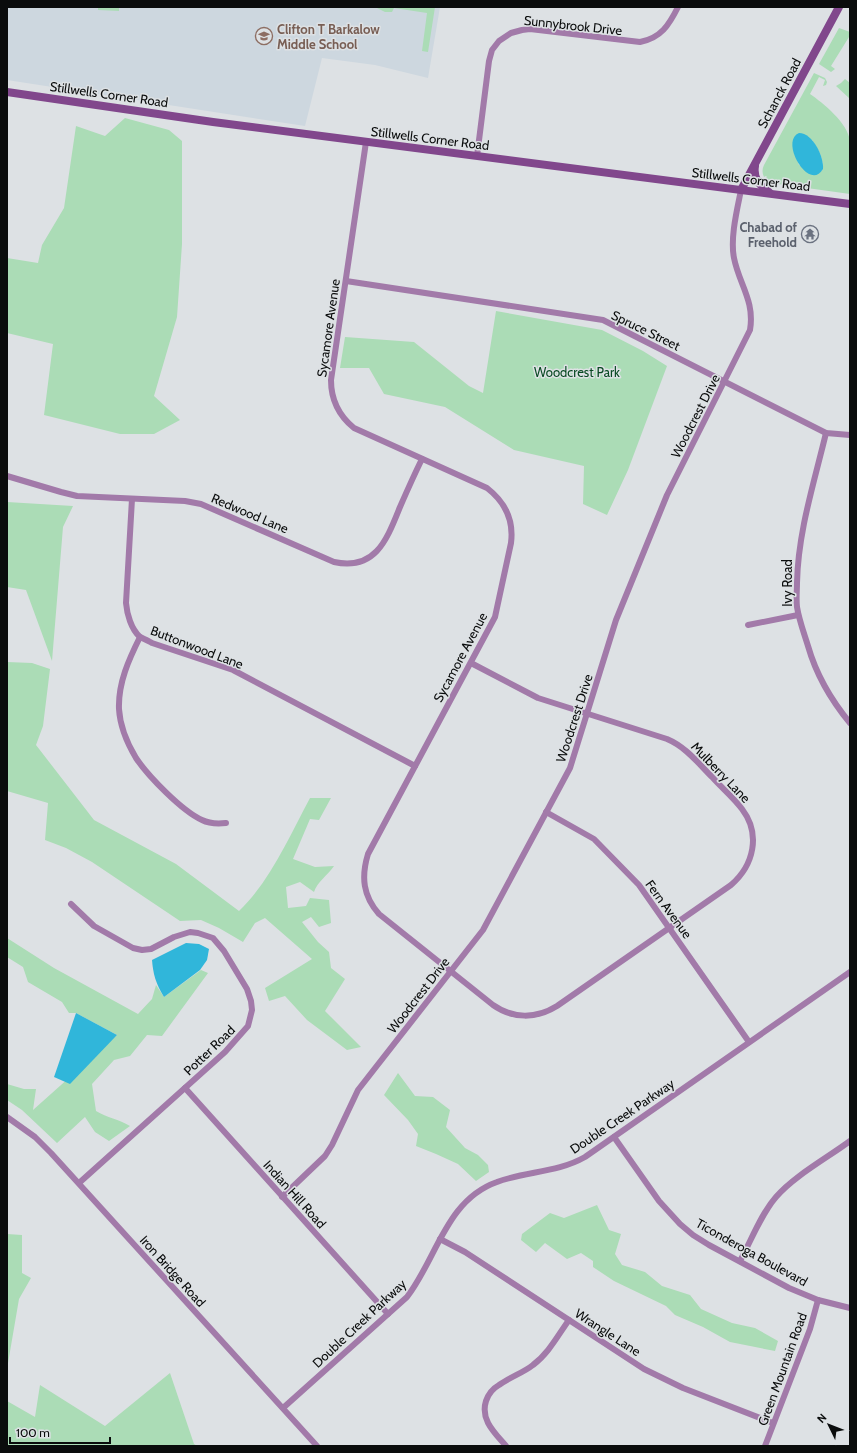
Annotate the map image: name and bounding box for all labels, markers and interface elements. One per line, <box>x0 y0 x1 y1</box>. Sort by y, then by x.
street label: Sunnybrook Drive <box>523 12 623 38</box>
place label: Clifton T Barkalow Middle School <box>277 21 380 52</box>
school or university icon: Clifton T Barkalow Middle School <box>254 26 274 46</box>
street label: Schanck Road <box>754 55 804 131</box>
street label: Stillwells Corner Road <box>49 78 169 110</box>
street label: Stillwells Corner Road <box>370 123 490 153</box>
street label: Stillwells Corner Road <box>691 164 811 194</box>
place label: Chabad of Freehold <box>739 219 798 250</box>
temple icon: Chabad of Freehold <box>800 224 820 244</box>
street label: Sycamore Avenue <box>313 277 343 378</box>
street label: Spruce Street <box>609 306 684 354</box>
park label: Woodcrest Park <box>534 364 620 380</box>
street label: Woodcrest Drive <box>667 371 723 460</box>
street label: Redwood Lane <box>209 490 291 537</box>
street label: Ivy Road <box>779 559 795 607</box>
street label: Sycamore Avenue <box>430 609 491 705</box>
street label: Buttonwood Lane <box>148 622 246 672</box>
street label: Woodcrest Drive <box>552 672 596 764</box>
street label: Mulberry Lane <box>688 738 754 806</box>
street label: Fern Avenue <box>642 877 696 942</box>
street label: Woodcrest Drive <box>383 954 453 1036</box>
street label: Potter Road <box>180 1022 238 1078</box>
street label: Double Creek Parkway <box>567 1075 678 1157</box>
street label: Indian Hill Road <box>260 1157 330 1231</box>
street label: Ticonderoga Boulevard <box>693 1215 811 1289</box>
street label: Iron Bridge Road <box>137 1232 209 1310</box>
street label: Double Creek Parkway <box>309 1275 410 1371</box>
street label: Wrangle Lane <box>572 1305 644 1359</box>
street label: Green Mountain Road <box>754 1310 810 1428</box>
north arrow <box>809 1405 849 1445</box>
text: N <box>814 1411 829 1426</box>
scale bar <box>10 1419 110 1445</box>
text: 100 m <box>16 1425 50 1440</box>

